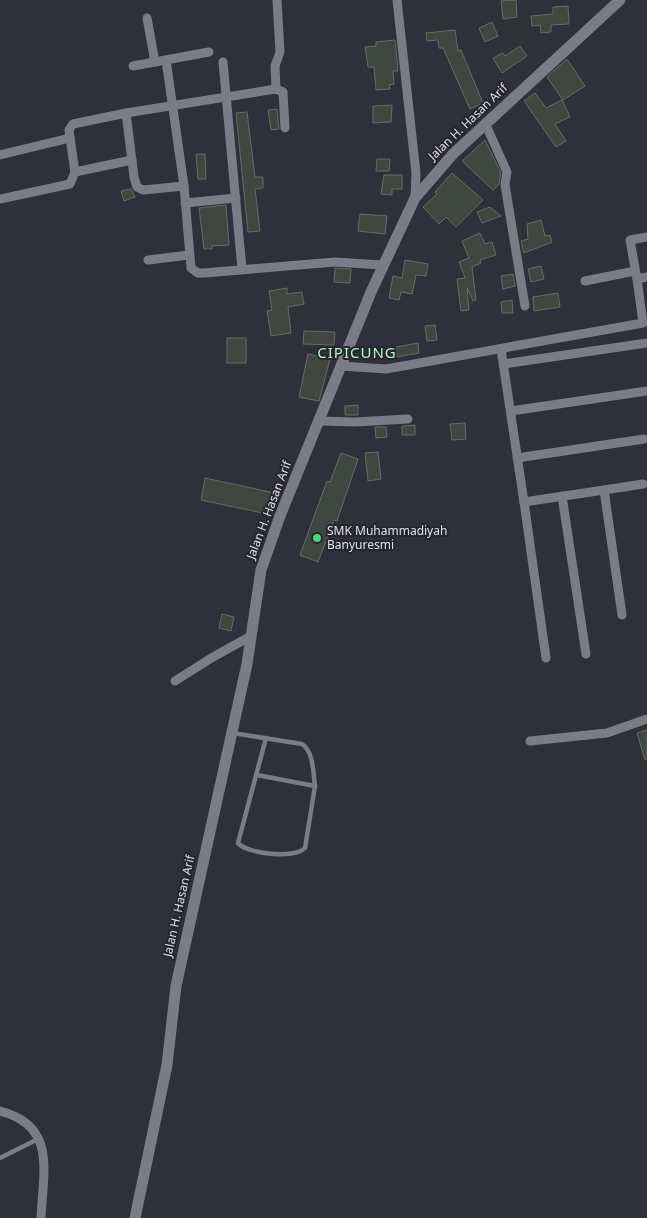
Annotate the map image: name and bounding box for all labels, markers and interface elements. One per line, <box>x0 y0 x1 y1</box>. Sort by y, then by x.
street label: Jalan H. Hasan Arif <box>424 79 512 165</box>
district label: CIPICUNG <box>317 342 397 362</box>
street label: Jalan H. Hasan Arif <box>242 457 295 562</box>
place label: SMK Muhammadiyah Banyuresmi <box>327 522 447 553</box>
marker: SMK Muhammadiyah Banyuresmi <box>311 532 323 544</box>
street label: Jalan H. Hasan Arif <box>158 852 199 959</box>

